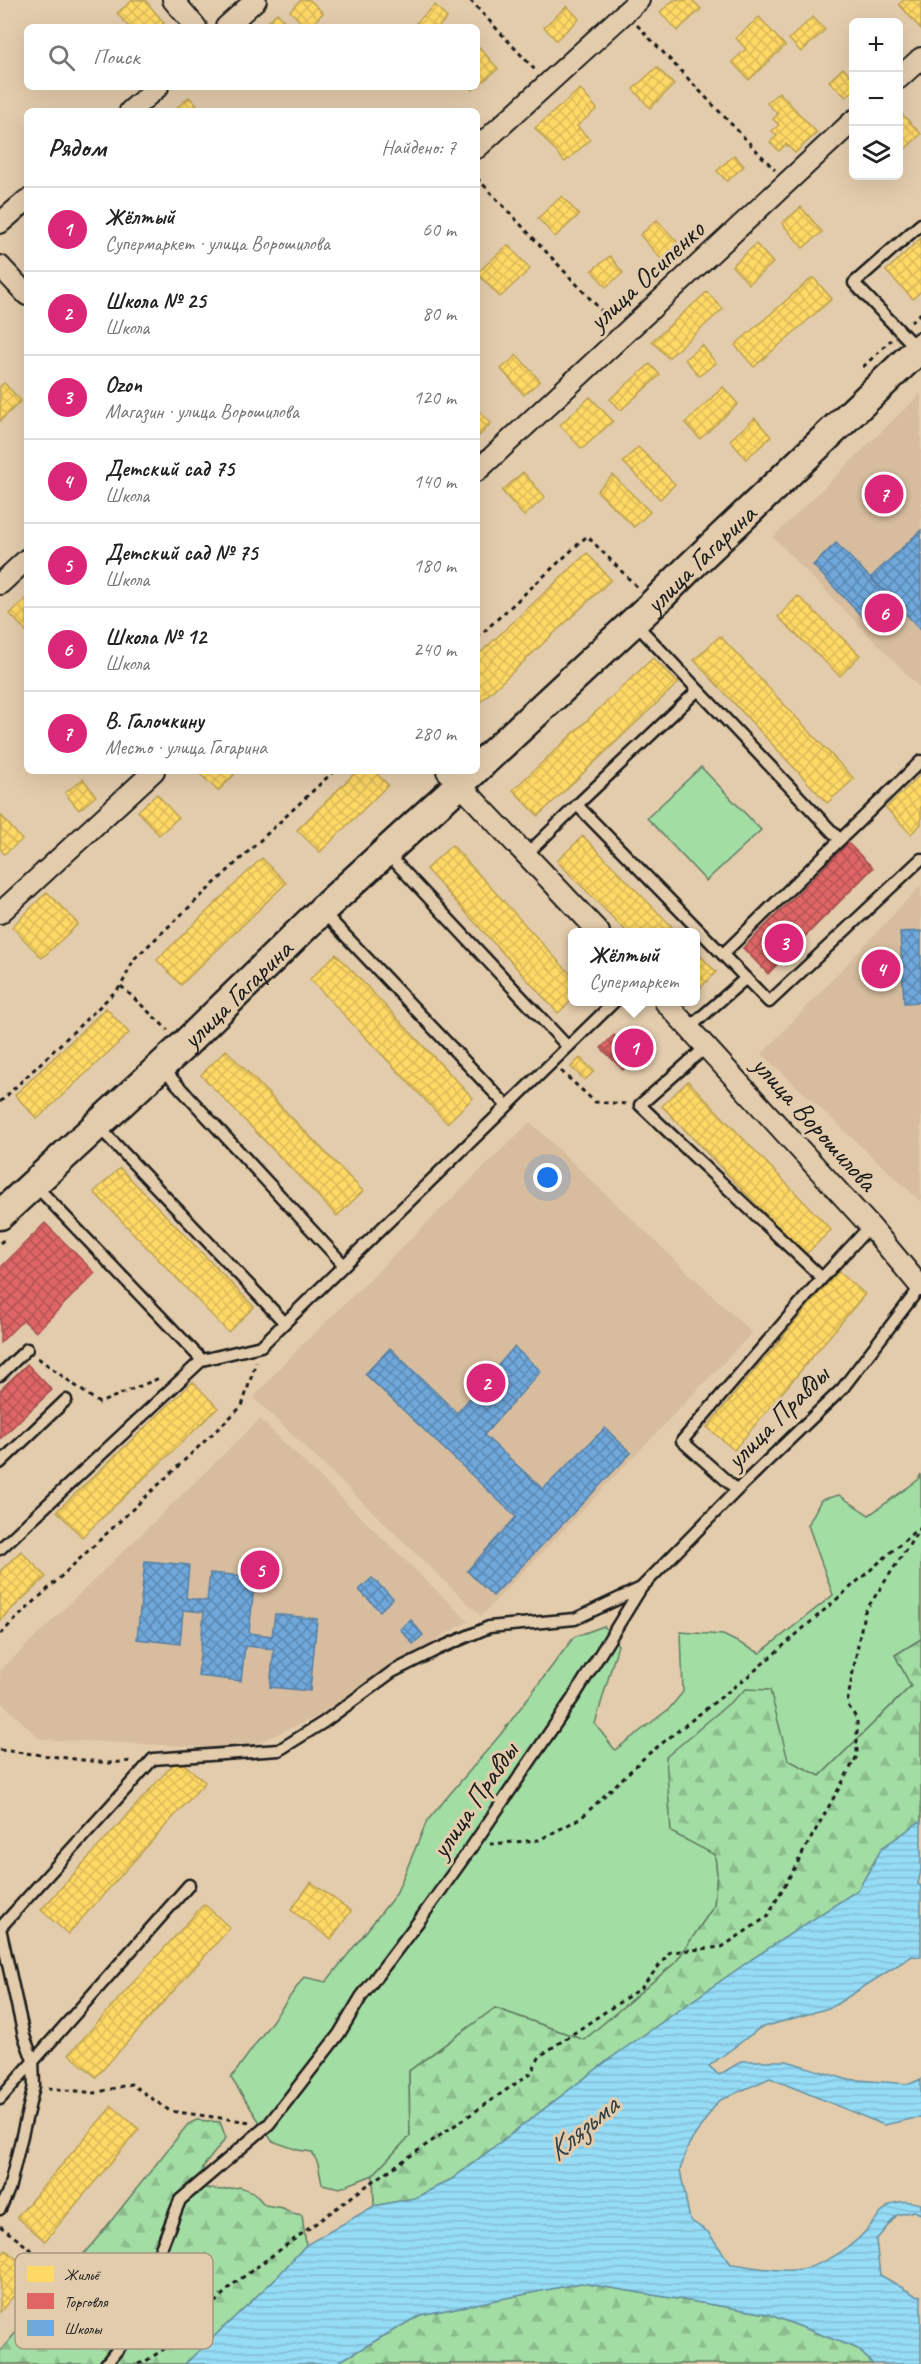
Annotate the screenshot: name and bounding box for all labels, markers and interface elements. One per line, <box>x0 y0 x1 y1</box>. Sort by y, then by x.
map controls <box>849 18 903 180</box>
button: + <box>849 18 903 72</box>
search box <box>24 24 480 90</box>
icon: search <box>45 41 78 74</box>
text: Поиск <box>93 43 139 71</box>
button: − <box>849 72 903 126</box>
button: layers <box>849 126 903 180</box>
text: Рядом <box>48 131 106 164</box>
text: Найдено: 7 <box>381 135 456 160</box>
text: Жёлтый <box>105 203 175 231</box>
street label: улица Осипенко <box>579 211 713 339</box>
text: 1 <box>63 217 72 242</box>
text: 60 m <box>422 217 456 242</box>
text: Супермаркет · улица Ворошилова <box>105 231 330 256</box>
text: Школа № 25 <box>105 287 206 315</box>
text: 2 <box>63 301 72 326</box>
text: 80 m <box>422 301 456 326</box>
text: Школа <box>105 315 149 340</box>
text: Ozon <box>105 371 142 399</box>
text: 3 <box>63 385 72 410</box>
text: 120 m <box>413 385 456 410</box>
text: Магазин · улица Ворошилова <box>105 399 299 424</box>
text: Детский сад 75 <box>105 455 234 483</box>
text: 4 <box>63 469 72 494</box>
text: 140 m <box>413 469 456 494</box>
pin: 7 <box>864 472 904 516</box>
text: Школа <box>105 483 149 508</box>
street label: улица Гагарина <box>636 495 764 622</box>
text: Детский сад № 75 <box>105 539 258 567</box>
text: 5 <box>63 553 72 578</box>
text: 180 m <box>413 553 456 578</box>
text: Школа <box>105 567 149 592</box>
pin: 6 <box>864 590 904 636</box>
text: Школа № 12 <box>105 623 206 651</box>
text: 6 <box>63 637 72 662</box>
text: 240 m <box>413 637 456 662</box>
text: Школа <box>105 651 149 676</box>
text: В. Галочкину <box>105 707 204 735</box>
text: 7 <box>63 721 72 746</box>
text: 280 m <box>413 721 456 746</box>
text: Место · улица Гагарина <box>105 735 267 760</box>
pin: 3 <box>764 920 804 966</box>
popup <box>568 928 700 1006</box>
street label: улица Гагарина <box>172 930 301 1057</box>
text: Жёлтый <box>589 941 659 969</box>
pin: 4 <box>862 946 900 992</box>
text: Супермаркет <box>589 969 679 994</box>
pin: 1 <box>614 1026 654 1070</box>
street label: улица Ворошилова <box>744 1046 886 1199</box>
your location <box>533 1163 562 1192</box>
street label: улица Правды <box>716 1356 838 1478</box>
pin: 2 <box>466 1360 506 1406</box>
pin: 5 <box>240 1548 280 1592</box>
street label: улица Правды <box>421 1733 527 1866</box>
water label: Клязьма <box>538 2085 628 2169</box>
legend <box>15 2253 213 2349</box>
text: Жильё <box>64 2265 102 2285</box>
text: Торговля <box>64 2292 109 2312</box>
text: Школы <box>64 2319 103 2339</box>

